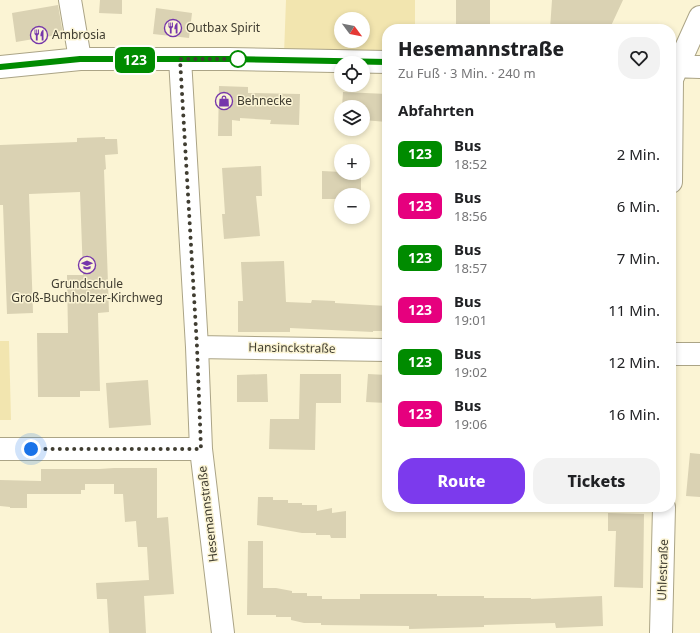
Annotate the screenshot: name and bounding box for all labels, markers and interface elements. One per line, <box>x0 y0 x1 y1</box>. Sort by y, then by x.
north arrow <box>334 12 370 48</box>
map controls <box>334 12 370 224</box>
restaurant icon: Outbax Spirit <box>163 18 183 38</box>
place label: Outbax Spirit <box>186 19 261 36</box>
restaurant icon: Ambrosia <box>29 25 49 45</box>
place label: Ambrosia <box>52 26 106 43</box>
text: Hesemannstraße <box>398 36 564 62</box>
button: heart <box>618 37 660 79</box>
line badge: 123 <box>112 47 158 73</box>
text: 123 <box>123 50 147 69</box>
unlabelled marker <box>229 50 247 68</box>
button: locate <box>334 56 370 92</box>
text: Zu Fuß · 3 Min. · 240 m <box>398 64 536 82</box>
shop icon: Behnecke <box>214 91 234 111</box>
place label: Behnecke <box>237 92 292 109</box>
button: layers <box>334 100 370 136</box>
text: Abfahrten <box>398 100 474 120</box>
text: Bus <box>454 135 481 155</box>
button: + <box>334 144 370 180</box>
text: 123 <box>408 144 432 163</box>
text: 2 Min. <box>617 144 660 164</box>
text: 18:52 <box>454 155 487 173</box>
text: Bus <box>454 187 481 207</box>
button: − <box>334 188 370 224</box>
text: 123 <box>408 196 432 215</box>
text: 6 Min. <box>617 196 660 216</box>
text: 18:56 <box>454 207 487 225</box>
text: Bus <box>454 239 481 259</box>
text: 123 <box>408 248 432 267</box>
text: 7 Min. <box>617 248 660 268</box>
school or university icon: Grundschule Groß-Buchholzer-Kirchweg <box>77 255 97 275</box>
text: 18:57 <box>454 259 487 277</box>
place label: Grundschule Groß-Buchholzer-Kirchweg <box>11 275 163 306</box>
text: Bus <box>454 291 481 311</box>
text: 123 <box>408 300 432 319</box>
text: 11 Min. <box>608 300 660 320</box>
text: 19:01 <box>454 311 487 329</box>
street label: Hansinckstraße <box>248 338 336 357</box>
text: Bus <box>454 343 481 363</box>
text: 123 <box>408 352 432 371</box>
text: 12 Min. <box>608 352 660 372</box>
text: 19:02 <box>454 363 487 381</box>
text: Bus <box>454 395 481 415</box>
text: 123 <box>408 404 432 423</box>
text: 16 Min. <box>608 404 660 424</box>
text: 19:06 <box>454 415 487 433</box>
your location <box>21 439 41 459</box>
button: Route <box>398 458 525 504</box>
button: Tickets <box>533 458 660 504</box>
street label: Hesemannstraße <box>193 465 222 563</box>
street label: Uhlestraße <box>653 539 672 601</box>

